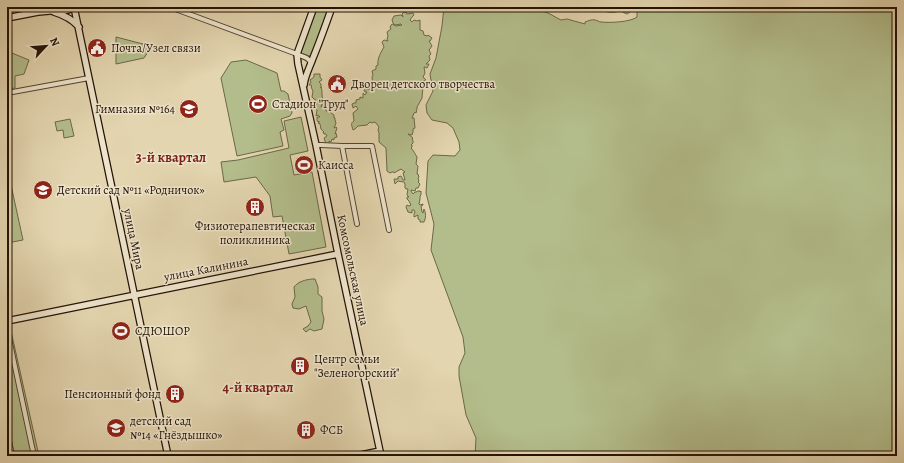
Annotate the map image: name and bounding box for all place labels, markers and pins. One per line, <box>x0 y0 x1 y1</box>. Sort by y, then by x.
public building icon: Почта/Узел связи <box>86 37 108 59</box>
place label: Почта/Узел связи <box>111 40 201 56</box>
public building icon: Дворец детского творчества <box>326 73 348 95</box>
place label: Дворец детского творчества <box>351 76 496 92</box>
sports icon: Стадион "Труд" <box>247 93 269 115</box>
place label: Стадион "Труд" <box>272 96 349 112</box>
school or university icon: Гимназия №164 <box>178 98 200 120</box>
place label: Гимназия №164 <box>95 101 176 117</box>
sports icon: Каисса <box>293 154 315 176</box>
place label: Каисса <box>318 157 354 173</box>
school or university icon: Детский сад №11 «Родничок» <box>32 179 54 201</box>
place label: Детский сад №11 «Родничок» <box>57 182 205 198</box>
building icon: Физиотерапевтическая поликлиника <box>244 196 266 218</box>
place label: Физиотерапевтическая поликлиника <box>195 218 315 248</box>
sports icon: СДЮШОР <box>110 320 132 342</box>
place label: СДЮШОР <box>135 323 190 339</box>
place label: Центр семьи "Зеленогорский" <box>314 351 400 381</box>
building icon: Центр семьи "Зеленогорский" <box>289 355 311 377</box>
building icon: Пенсионный фонд <box>164 383 186 405</box>
place label: Пенсионный фонд <box>64 386 161 402</box>
place label: детский сад №14 «Гнёздышко» <box>129 413 222 443</box>
school or university icon: детский сад №14 «Гнёздышко» <box>105 417 127 439</box>
building icon: ФСБ <box>295 419 317 441</box>
place label: ФСБ <box>320 422 343 438</box>

